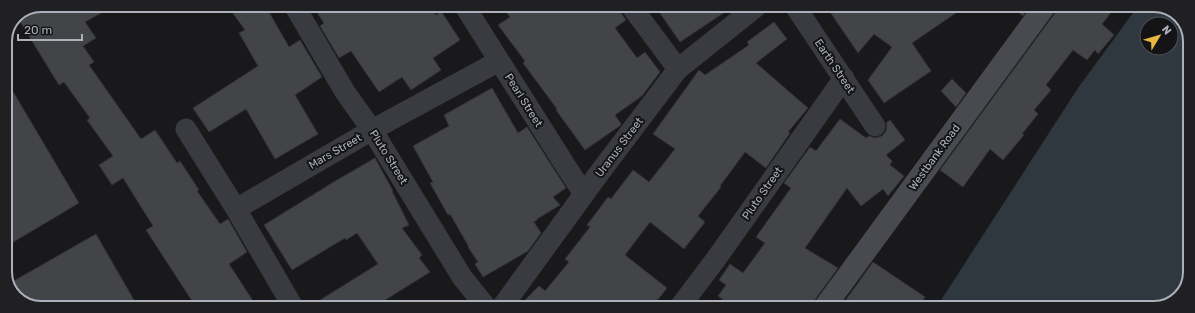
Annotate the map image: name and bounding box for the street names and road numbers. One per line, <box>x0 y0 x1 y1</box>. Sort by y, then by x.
street label: Earth Street <box>812 37 858 96</box>
street label: Pearl Street <box>502 71 546 130</box>
street label: Uranus Street <box>593 114 646 180</box>
street label: Westbank Road <box>906 122 963 193</box>
street label: Pluto Street <box>367 128 411 187</box>
street label: Mars Street <box>306 131 365 172</box>
street label: Pluto Street <box>739 164 786 222</box>

